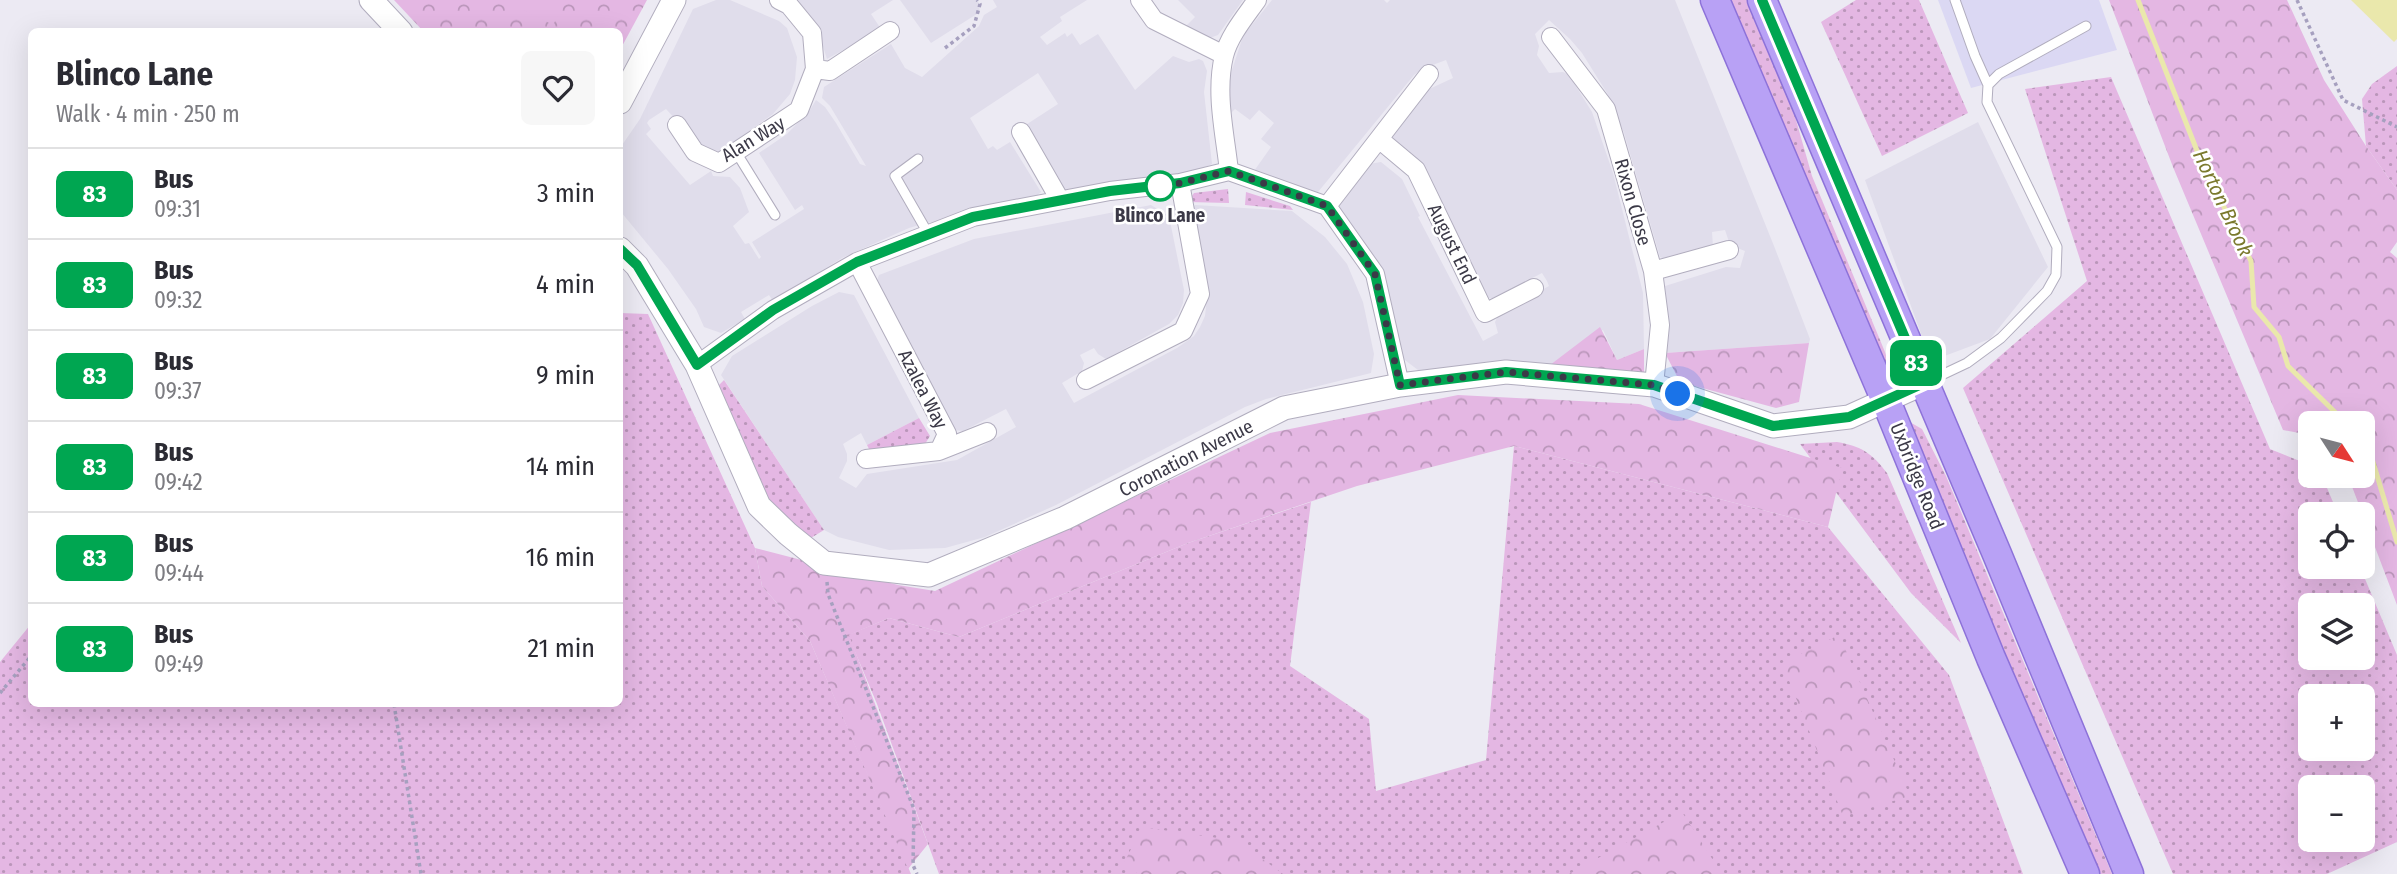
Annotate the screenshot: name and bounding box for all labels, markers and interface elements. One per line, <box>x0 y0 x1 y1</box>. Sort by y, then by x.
button: heart <box>521 51 595 125</box>
text: Blinco Lane <box>56 54 213 94</box>
text: Walk · 4 min · 250 m <box>56 100 240 128</box>
street label: Alan Way <box>717 111 789 167</box>
water label: Horton Brook <box>2187 145 2259 261</box>
street label: Rixon Close <box>1610 156 1656 248</box>
text: Bus <box>154 164 193 195</box>
marker: Blinco Lane <box>1145 171 1175 201</box>
text: 3 min <box>537 178 595 209</box>
text: 83 <box>82 180 107 208</box>
text: 09:31 <box>154 195 201 223</box>
street label: August End <box>1423 200 1481 288</box>
place label: Blinco Lane <box>1115 204 1206 227</box>
text: Bus <box>154 255 193 286</box>
text: 4 min <box>536 269 595 300</box>
text: 83 <box>82 271 107 299</box>
text: 09:32 <box>154 286 202 314</box>
line badge: 83 <box>1884 340 1948 386</box>
text: Bus <box>154 346 193 377</box>
street label: Azalea Way <box>893 346 953 433</box>
text: 83 <box>1904 349 1928 377</box>
text: 9 min <box>536 360 595 391</box>
text: 83 <box>82 362 107 390</box>
your location <box>1660 376 1695 411</box>
text: 09:37 <box>154 377 202 405</box>
north arrow <box>2298 411 2375 488</box>
map controls <box>2298 411 2375 852</box>
street label: Coronation Avenue <box>1115 414 1257 502</box>
street label: Uxbridge Road <box>1885 419 1949 533</box>
text: Bus <box>154 437 193 468</box>
text: 14 min <box>526 451 595 482</box>
text: 83 <box>82 453 107 481</box>
text: 09:42 <box>154 468 203 496</box>
button: locate <box>2298 502 2375 579</box>
text: Bus <box>154 528 193 559</box>
text: 16 min <box>526 542 595 573</box>
text: 83 <box>82 544 107 572</box>
text: 09:44 <box>154 559 204 587</box>
button: layers <box>2298 593 2375 670</box>
text: Bus <box>154 619 193 650</box>
text: 21 min <box>528 633 595 664</box>
text: 83 <box>82 635 107 663</box>
text: 09:49 <box>154 650 204 678</box>
button: + <box>2298 684 2375 761</box>
button: − <box>2298 775 2375 852</box>

